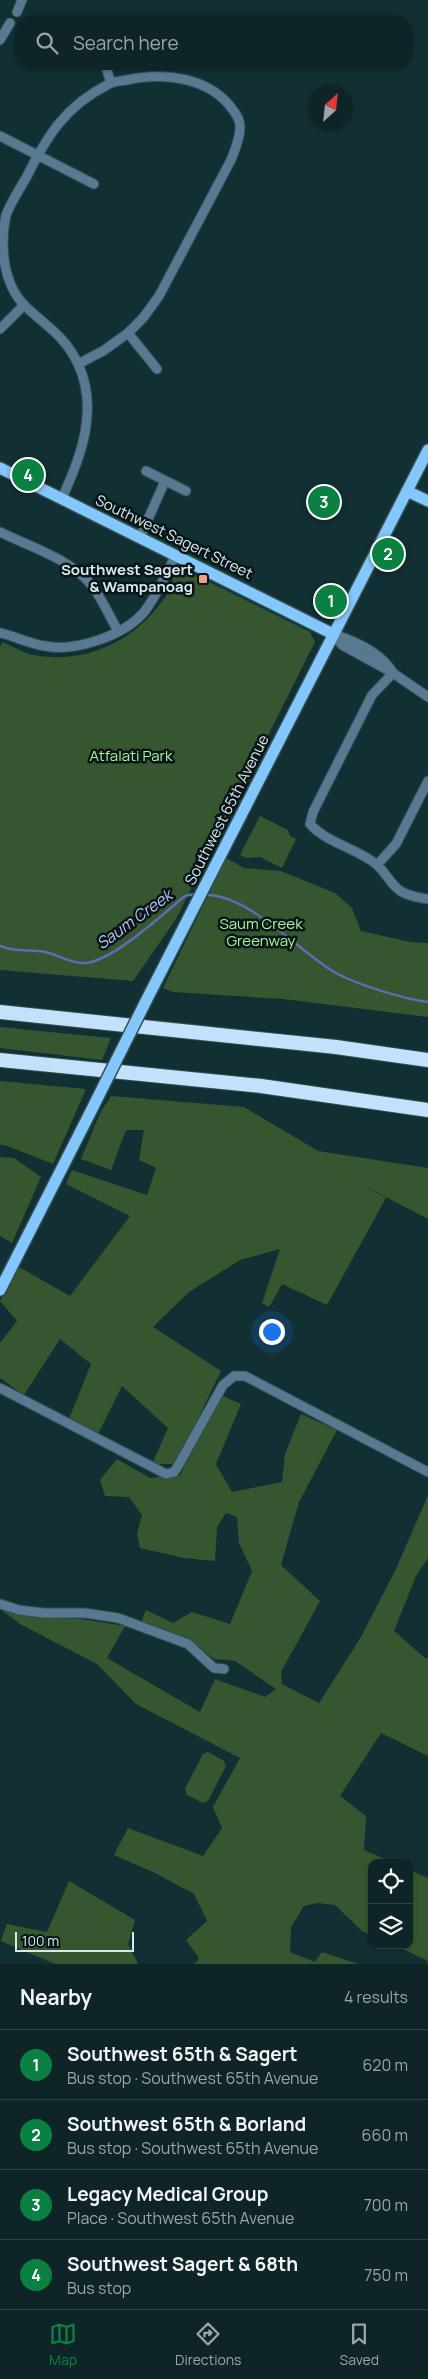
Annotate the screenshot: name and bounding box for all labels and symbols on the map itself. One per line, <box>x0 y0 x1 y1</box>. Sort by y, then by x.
north arrow <box>308 85 353 130</box>
pin: 4 <box>12 456 44 494</box>
pin: 3 <box>308 483 340 521</box>
street label: Southwest Sagert Street <box>92 489 256 584</box>
pin: 2 <box>372 535 404 573</box>
place label: Southwest Sagert & Wampanoag <box>61 559 193 597</box>
marker: Southwest Sagert & Wampanoag <box>197 573 209 585</box>
pin: 1 <box>315 582 347 620</box>
street label: Southwest 65th Avenue <box>180 731 274 889</box>
park label: Atfalati Park <box>90 745 173 766</box>
water label: Saum Creek <box>92 883 178 954</box>
park label: Saum Creek Greenway <box>219 913 303 951</box>
your location <box>259 1319 285 1345</box>
scale bar <box>15 1929 134 1952</box>

